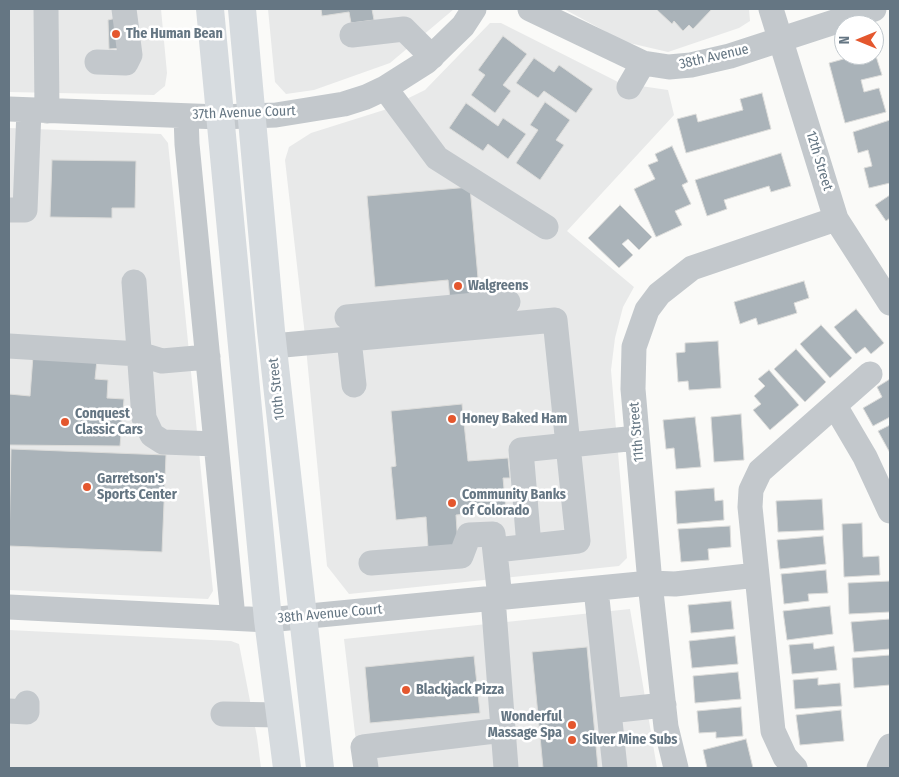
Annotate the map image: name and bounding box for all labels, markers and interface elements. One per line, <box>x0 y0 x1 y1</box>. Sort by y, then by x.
north arrow <box>834 15 884 65</box>
place label: The Human Bean <box>126 26 223 42</box>
marker: The Human Bean <box>110 28 122 40</box>
text: N <box>836 36 853 44</box>
street label: 38th Avenue <box>678 41 750 73</box>
street label: 37th Avenue Court <box>192 103 296 123</box>
street label: 12th Street <box>802 129 836 193</box>
place label: Walgreens <box>468 278 528 294</box>
marker: Walgreens <box>452 280 464 292</box>
street label: 10th Street <box>265 357 289 421</box>
street label: 11th Street <box>626 401 648 463</box>
place label: Conquest Classic Cars <box>75 406 143 438</box>
place label: Honey Baked Ham <box>462 411 567 427</box>
marker: Honey Baked Ham <box>446 413 458 425</box>
marker: Conquest Classic Cars <box>59 416 71 428</box>
place label: Garretson's Sports Center <box>97 471 177 504</box>
marker: Garretson's Sports Center <box>81 481 93 493</box>
place label: Community Banks of Colorado <box>462 487 566 520</box>
marker: Community Banks of Colorado <box>446 497 458 509</box>
street label: 38th Avenue Court <box>277 601 383 627</box>
place label: Blackjack Pizza <box>416 682 504 698</box>
marker: Blackjack Pizza <box>400 684 412 696</box>
place label: Wonderful Massage Spa <box>488 709 562 742</box>
marker: Wonderful Massage Spa <box>566 719 578 731</box>
place label: Silver Mine Subs <box>582 732 677 748</box>
marker: Silver Mine Subs <box>566 734 578 746</box>

